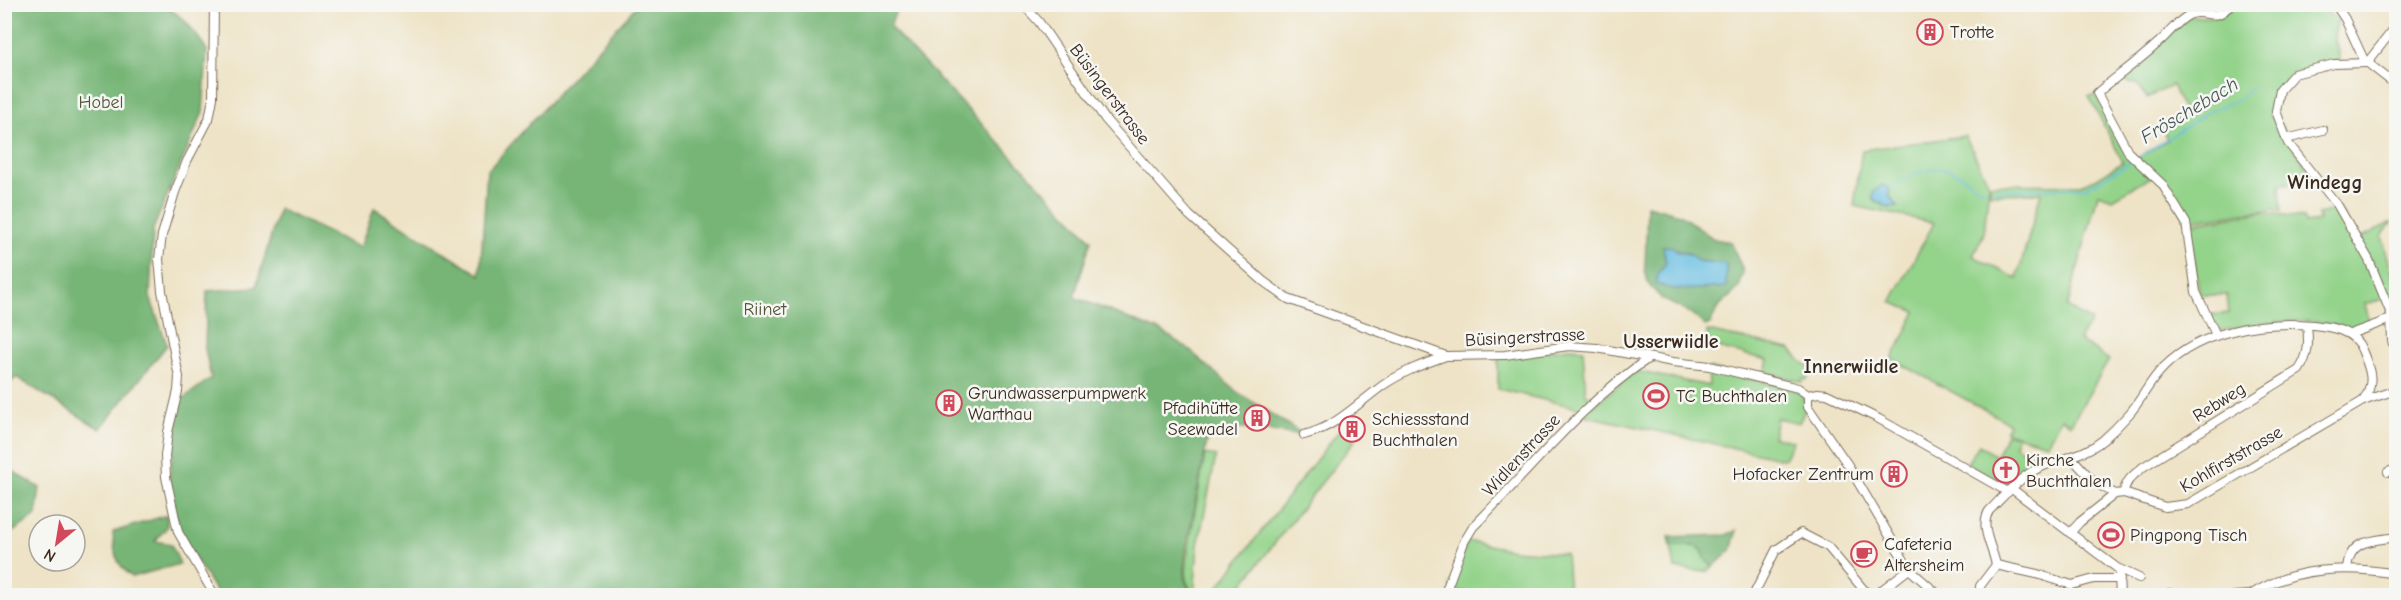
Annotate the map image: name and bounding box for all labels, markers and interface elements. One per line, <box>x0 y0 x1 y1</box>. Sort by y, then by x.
building icon: Trotte <box>1915 17 1945 47</box>
place label: Trotte <box>1950 22 1994 43</box>
street label: Büsingerstrasse <box>1065 40 1154 149</box>
water label: Fröschebach <box>2136 72 2242 149</box>
park label: Hobel <box>78 92 124 113</box>
district label: Windegg <box>2288 171 2362 194</box>
park label: Riinet <box>743 299 787 320</box>
street label: Büsingerstrasse <box>1464 324 1586 351</box>
district label: Usserwiidle <box>1623 330 1719 353</box>
district label: Innerwiidle <box>1804 355 1899 378</box>
street label: Rebweg <box>2189 378 2249 427</box>
sports icon: TC Buchthalen <box>1641 381 1671 411</box>
place label: Grundwasserpumpwerk Warthau <box>968 383 1146 425</box>
place label: TC Buchthalen <box>1676 386 1787 407</box>
building icon: Grundwasserpumpwerk Warthau <box>934 388 964 418</box>
place label: Pfadihütte Seewadel <box>1163 398 1238 440</box>
building icon: Pfadihütte Seewadel <box>1242 403 1272 433</box>
place label: Schiessstand Buchthalen <box>1372 409 1469 451</box>
street label: Widlenstrasse <box>1478 410 1565 501</box>
building icon: Schiessstand Buchthalen <box>1337 414 1367 444</box>
street label: Kohlfirststrasse <box>2176 422 2286 497</box>
place label: Kirche Buchthalen <box>2026 450 2112 492</box>
church icon: Kirche Buchthalen <box>1991 455 2021 485</box>
building icon: Hofacker Zentrum <box>1879 459 1909 489</box>
place label: Hofacker Zentrum <box>1733 464 1874 485</box>
north arrow <box>27 513 87 573</box>
sports icon: Pingpong Tisch <box>2096 520 2126 550</box>
place label: Pingpong Tisch <box>2130 525 2248 546</box>
place label: Cafeteria Altersheim <box>1884 534 1964 576</box>
cafe icon: Cafeteria Altersheim <box>1849 539 1879 569</box>
text: N <box>41 545 59 566</box>

